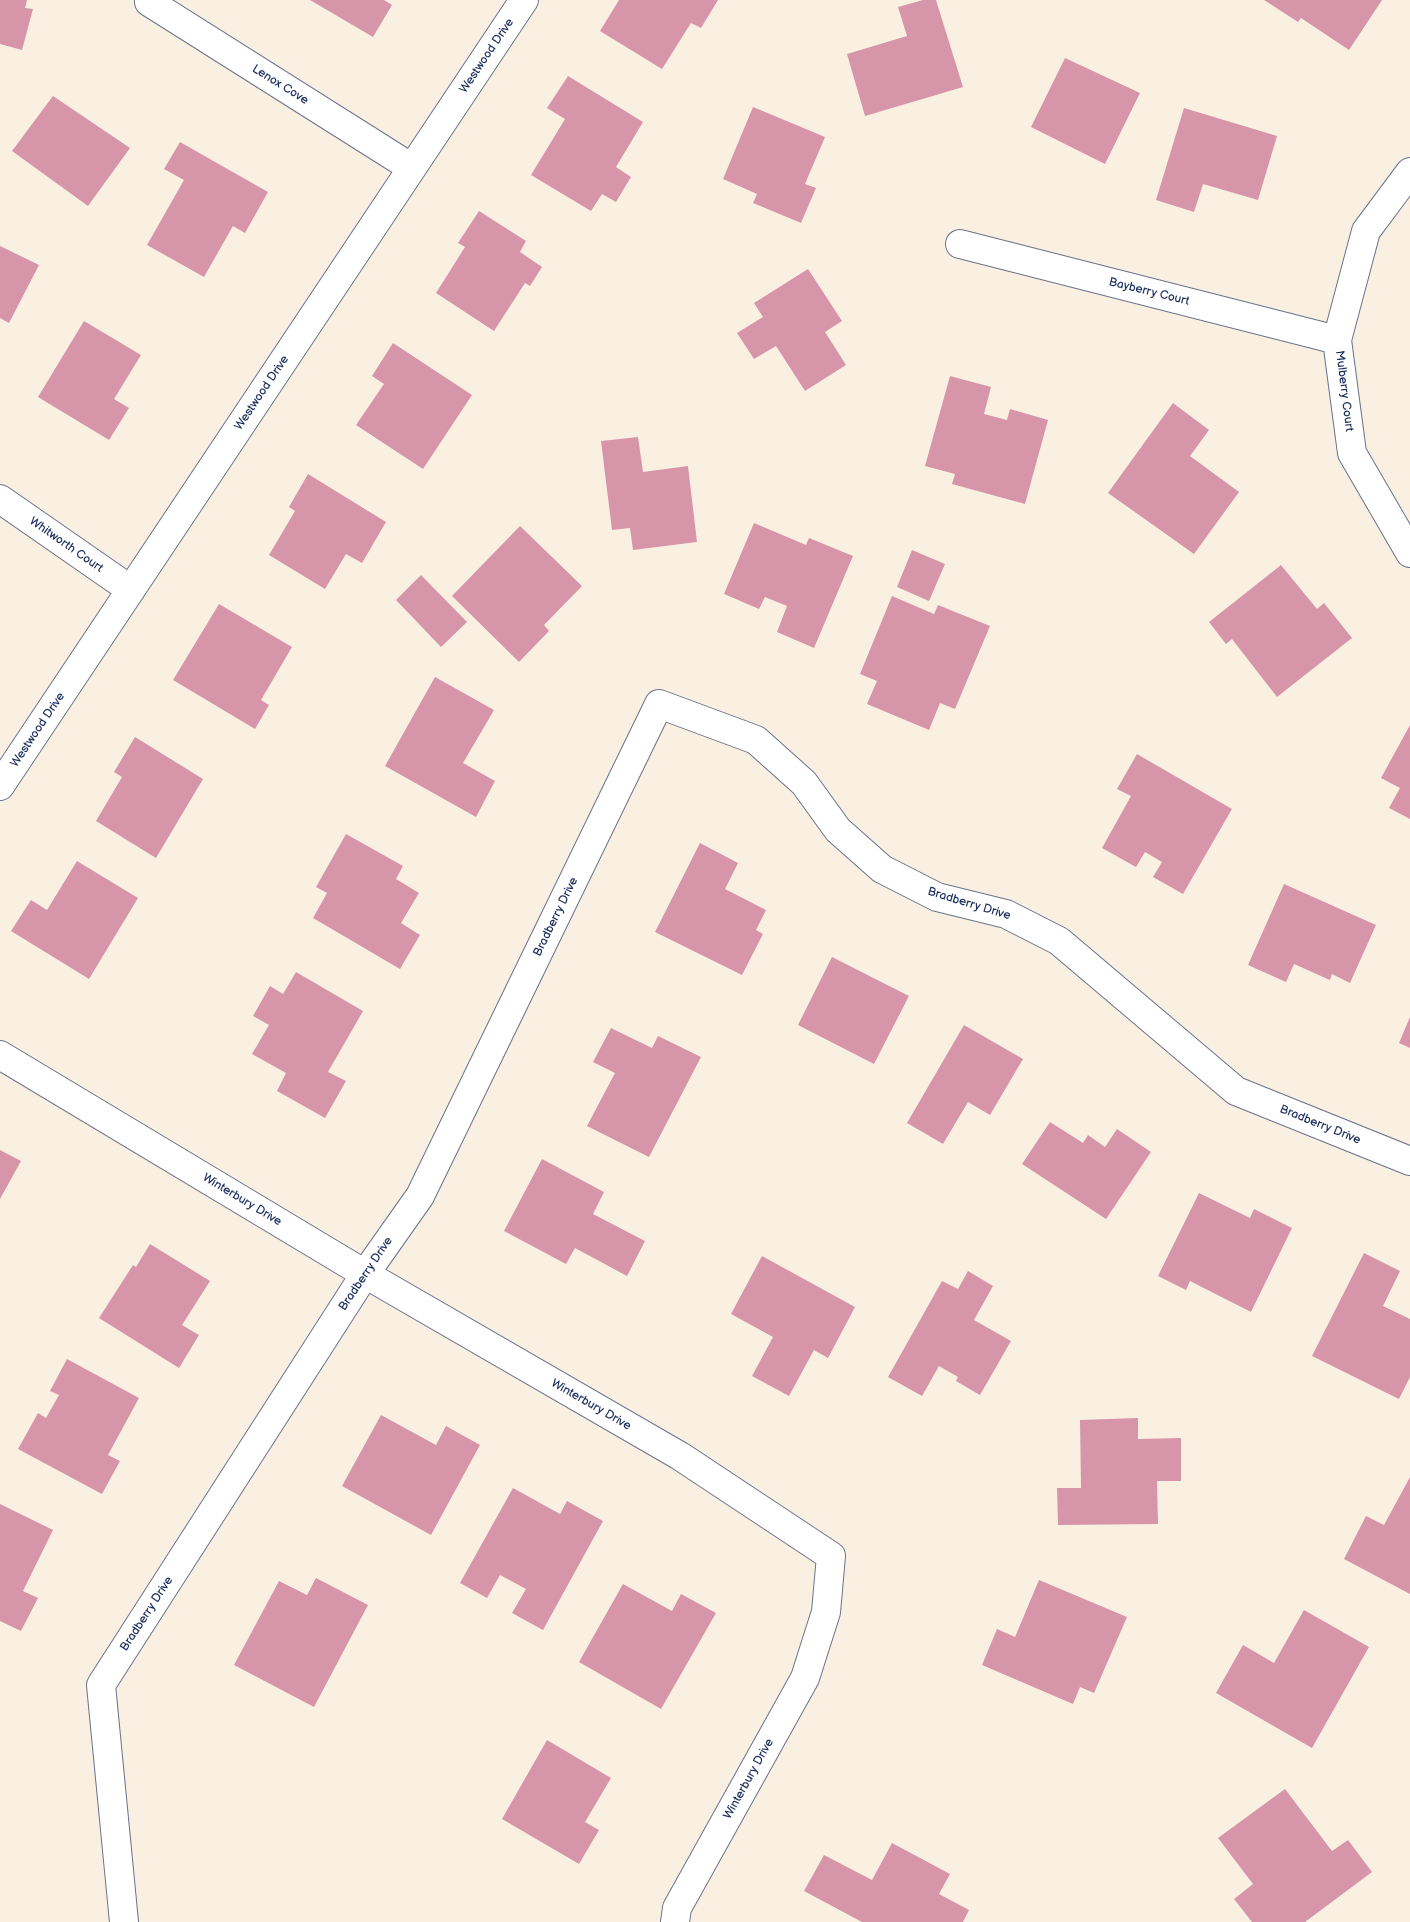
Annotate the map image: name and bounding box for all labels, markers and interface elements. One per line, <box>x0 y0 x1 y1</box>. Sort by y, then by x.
street label: Westwood Drive <box>457 16 517 96</box>
street label: Lenox Cove <box>249 62 311 108</box>
street label: Bayberry Court <box>1107 275 1191 309</box>
street label: Mulberry Court <box>1332 350 1356 432</box>
street label: Westwood Drive <box>232 353 292 433</box>
street label: Whitworth Court <box>26 514 106 576</box>
street label: Westwood Drive <box>8 690 68 770</box>
street label: Bradberry Drive <box>531 875 581 959</box>
street label: Bradberry Drive <box>926 885 1012 923</box>
street label: Bradberry Drive <box>1277 1102 1363 1148</box>
street label: Winterbury Drive <box>200 1171 284 1229</box>
street label: Bradberry Drive <box>336 1234 396 1314</box>
street label: Winterbury Drive <box>548 1376 634 1434</box>
street label: Bradberry Drive <box>118 1574 176 1654</box>
street label: Winterbury Drive <box>721 1736 777 1822</box>

